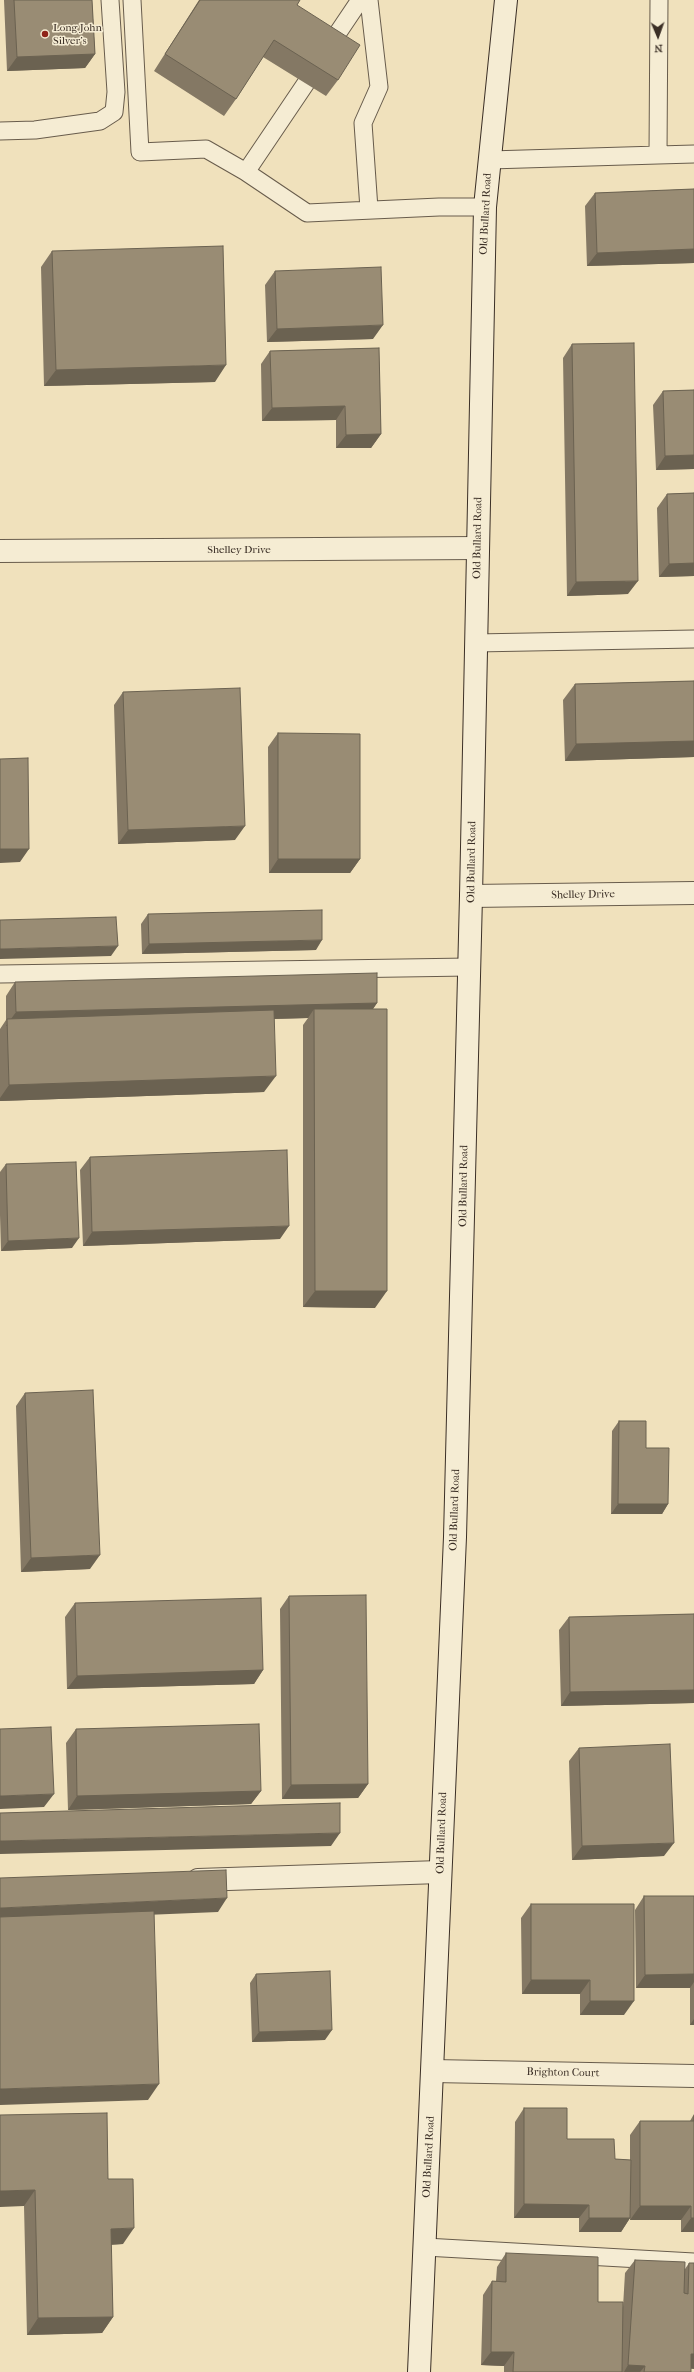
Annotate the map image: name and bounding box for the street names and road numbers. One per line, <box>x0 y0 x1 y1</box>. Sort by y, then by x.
street label: Old Bullard Road <box>477 173 495 255</box>
street label: Old Bullard Road <box>471 497 485 579</box>
street label: Shelley Drive <box>207 543 271 557</box>
street label: Old Bullard Road <box>465 821 479 903</box>
street label: Shelley Drive <box>551 888 615 902</box>
street label: Old Bullard Road <box>457 1145 471 1227</box>
street label: Old Bullard Road <box>447 1469 463 1551</box>
street label: Old Bullard Road <box>434 1792 450 1874</box>
street label: Brighton Court <box>526 2066 600 2080</box>
street label: Old Bullard Road <box>420 2116 438 2198</box>

